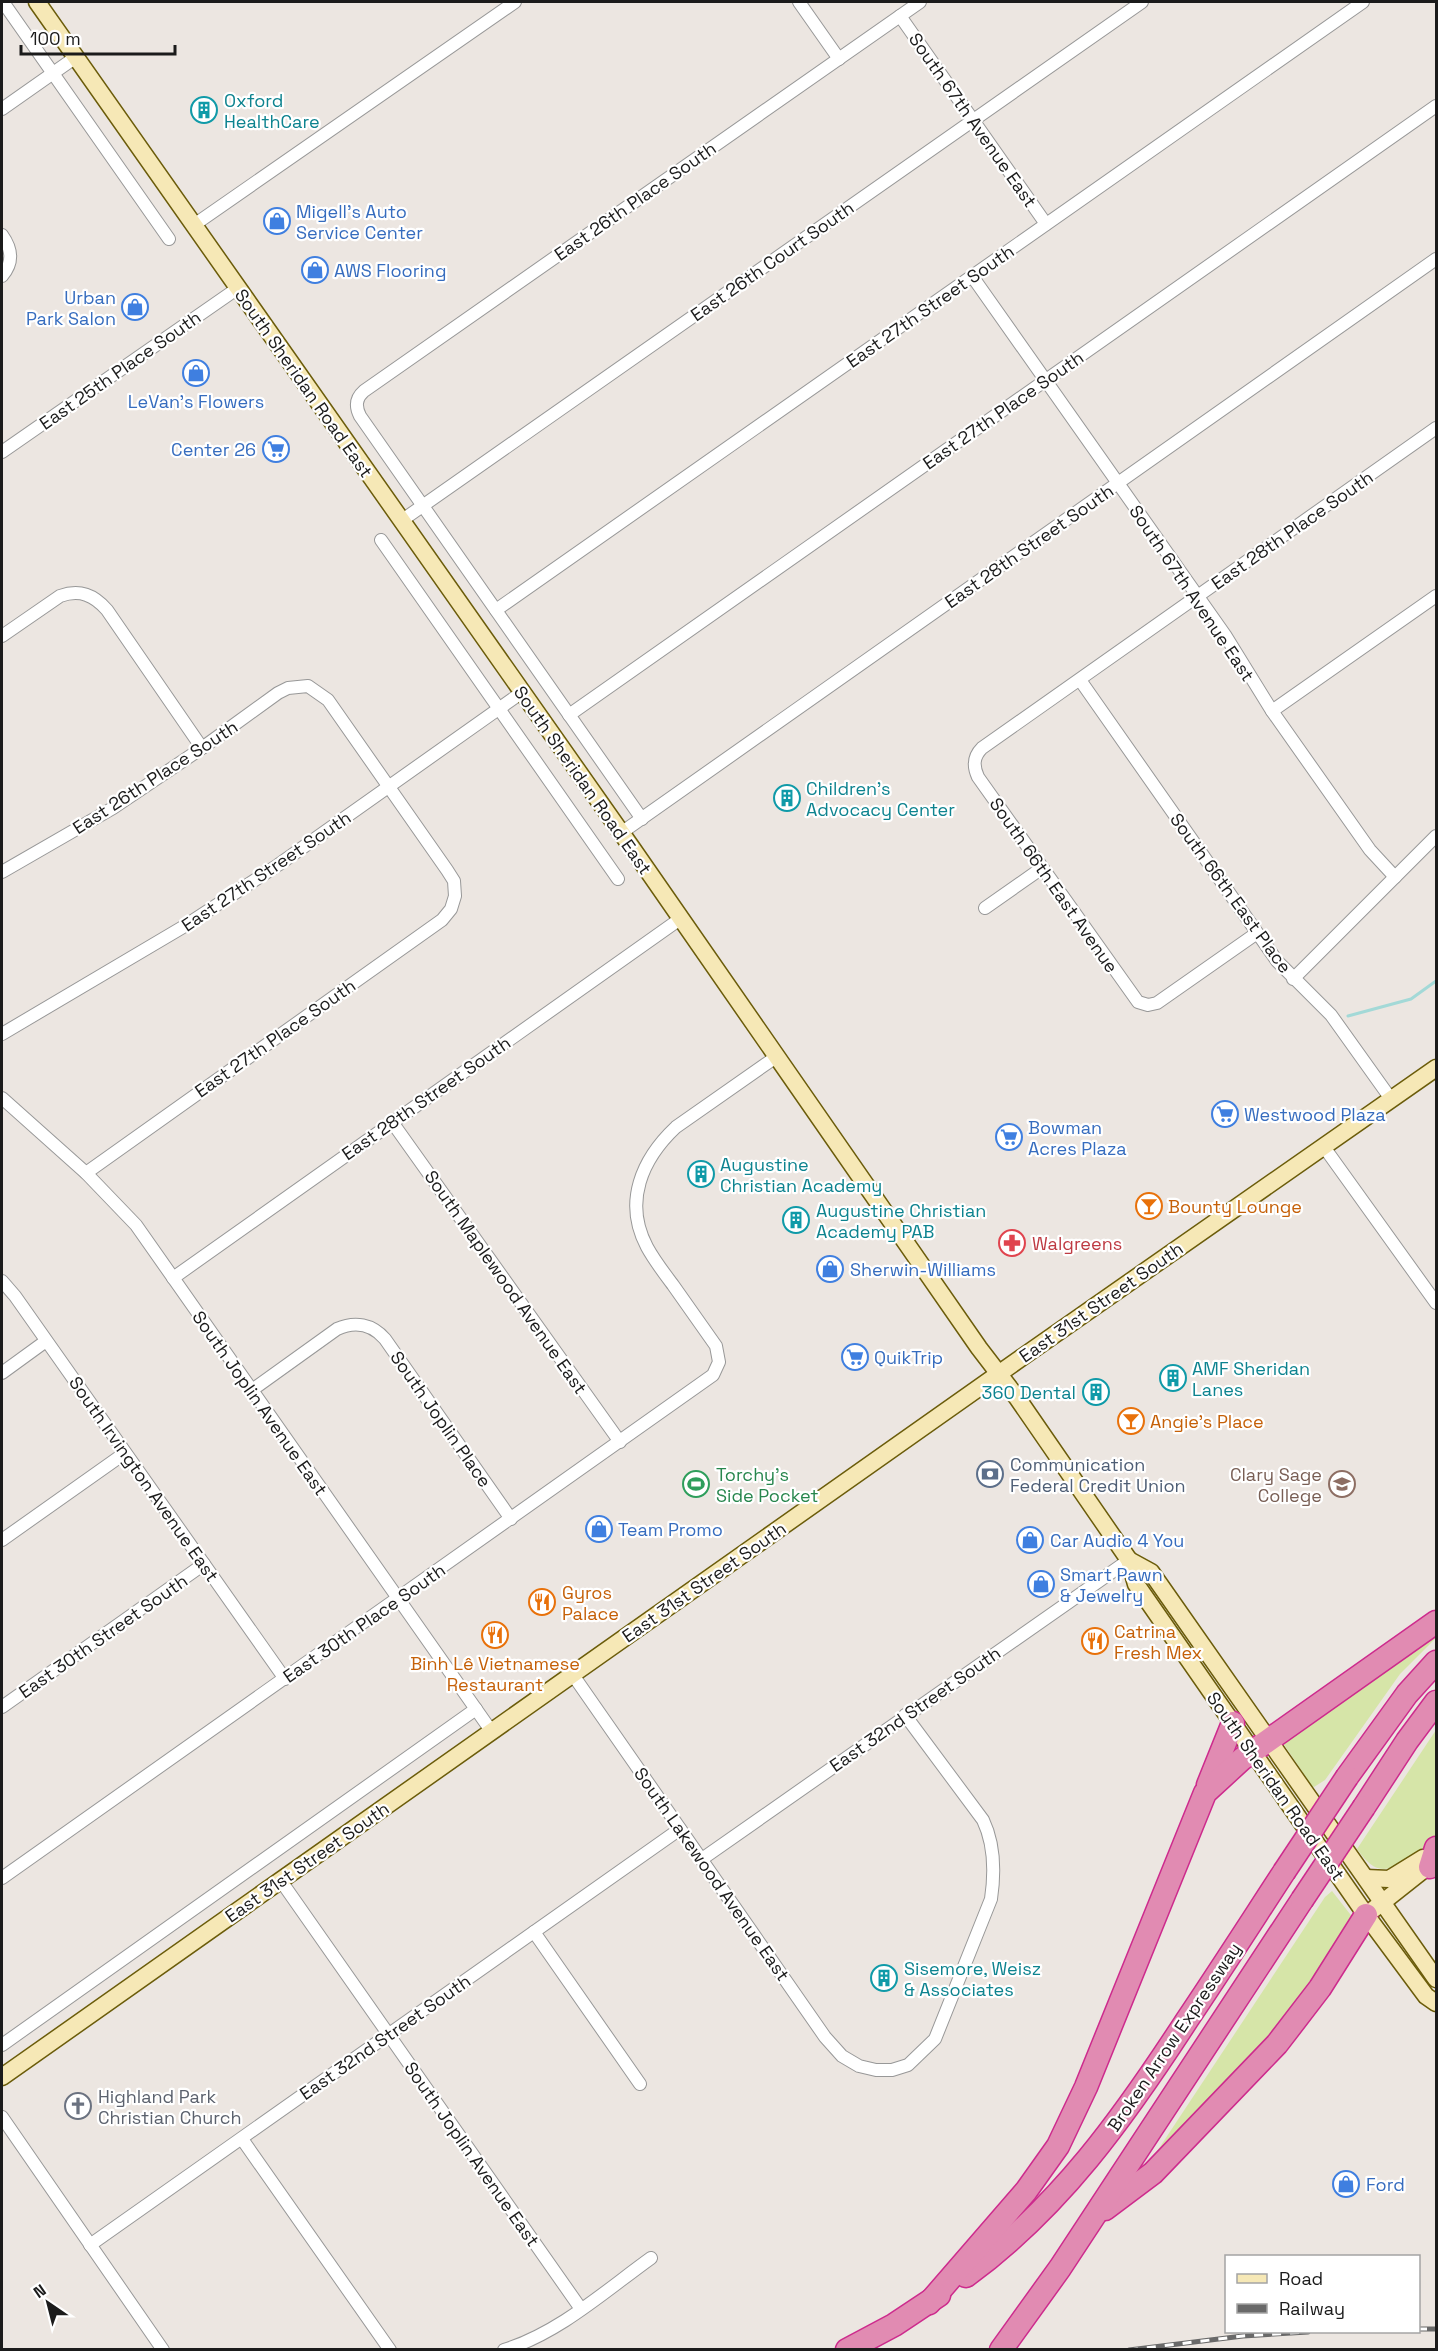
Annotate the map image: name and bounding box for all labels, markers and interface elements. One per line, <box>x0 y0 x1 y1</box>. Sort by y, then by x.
scale bar <box>21 18 176 56</box>
text: 100 m <box>30 27 81 50</box>
street label: South 67th Avenue East <box>904 28 1042 212</box>
place label: Oxford HealthCare <box>224 89 320 133</box>
building icon: Oxford HealthCare <box>189 95 219 125</box>
street label: East 26th Place South <box>550 136 720 266</box>
street label: East 26th Court South <box>686 196 858 326</box>
place label: Migell's Auto Service Center <box>296 200 423 244</box>
shop icon: Migell's Auto Service Center <box>262 206 292 236</box>
street label: East 27th Street South <box>842 239 1018 373</box>
shop icon: AWS Flooring <box>300 255 330 285</box>
place label: AWS Flooring <box>334 259 446 282</box>
street label: South Sheridan Road East <box>230 284 378 482</box>
place label: Urban Park Salon <box>26 286 116 330</box>
shop icon: Urban Park Salon <box>120 292 150 322</box>
street label: East 25th Place South <box>35 306 205 434</box>
street label: East 27th Place South <box>918 346 1088 474</box>
shop icon: LeVan's Flowers <box>181 358 211 388</box>
place label: LeVan's Flowers <box>128 390 264 413</box>
supermarket icon: Center 26 <box>261 434 291 464</box>
place label: Center 26 <box>171 438 256 461</box>
street label: East 28th Place South <box>1207 465 1377 595</box>
street label: East 28th Street South <box>940 479 1118 613</box>
street label: South 67th Avenue East <box>1124 500 1260 686</box>
street label: South Sheridan Road East <box>509 681 657 879</box>
street label: East 26th Place South <box>68 715 242 839</box>
place label: Children's Advocacy Center <box>806 777 955 821</box>
building icon: Children's Advocacy Center <box>772 783 802 813</box>
street label: South 66th East Avenue <box>985 793 1123 977</box>
street label: East 27th Street South <box>177 806 355 936</box>
street label: South 66th East Place <box>1165 808 1297 978</box>
street label: East 27th Place South <box>190 974 360 1102</box>
street label: East 28th Street South <box>337 1031 515 1165</box>
supermarket icon: Westwood Plaza <box>1210 1099 1240 1129</box>
place label: Westwood Plaza <box>1244 1103 1386 1126</box>
place label: Bowman Acres Plaza <box>1028 1116 1127 1160</box>
supermarket icon: Bowman Acres Plaza <box>994 1122 1024 1152</box>
place label: Augustine Christian Academy <box>720 1153 882 1197</box>
building icon: Augustine Christian Academy <box>686 1159 716 1189</box>
street label: South Maplewood Avenue East <box>420 1166 592 1398</box>
bar icon: Bounty Lounge <box>1134 1191 1164 1221</box>
place label: Bounty Lounge <box>1168 1195 1302 1218</box>
place label: Augustine Christian Academy PAB <box>816 1199 986 1243</box>
building icon: Augustine Christian Academy PAB <box>781 1205 811 1235</box>
pharmacy icon: Walgreens <box>997 1228 1027 1258</box>
place label: Walgreens <box>1032 1232 1122 1255</box>
street label: East 31st Street South <box>1015 1237 1187 1367</box>
shop icon: Sherwin-Williams <box>815 1254 845 1284</box>
place label: Sherwin-Williams <box>850 1258 996 1281</box>
street label: South Joplin Avenue East <box>187 1306 333 1500</box>
supermarket icon: QuikTrip <box>840 1342 870 1372</box>
street label: South Joplin Place <box>385 1346 497 1492</box>
place label: QuikTrip <box>874 1346 943 1369</box>
place label: AMF Sheridan Lanes <box>1192 1357 1310 1401</box>
building icon: AMF Sheridan Lanes <box>1158 1363 1188 1393</box>
street label: South Irvington Avenue East <box>64 1372 224 1586</box>
building icon: 360 Dental <box>1081 1377 1111 1407</box>
place label: 360 Dental <box>982 1381 1076 1404</box>
bar icon: Angie's Place <box>1116 1406 1146 1436</box>
place label: Angie's Place <box>1150 1410 1264 1433</box>
place label: Communication Federal Credit Union <box>1010 1453 1186 1497</box>
bank icon: Communication Federal Credit Union <box>975 1459 1005 1489</box>
place label: Torchy's Side Pocket <box>716 1463 819 1507</box>
place label: Clary Sage College <box>1230 1463 1322 1507</box>
sports icon: Torchy's Side Pocket <box>681 1469 711 1499</box>
school or university icon: Clary Sage College <box>1327 1469 1357 1499</box>
shop icon: Team Promo <box>584 1514 614 1544</box>
street label: East 31st Street South <box>618 1517 790 1647</box>
place label: Team Promo <box>618 1518 723 1541</box>
shop icon: Car Audio 4 You <box>1015 1525 1045 1555</box>
place label: Car Audio 4 You <box>1050 1529 1184 1552</box>
street label: East 30th Place South <box>278 1558 450 1688</box>
place label: Smart Pawn & Jewelry <box>1060 1563 1163 1607</box>
street label: East 30th Street South <box>14 1569 192 1703</box>
shop icon: Smart Pawn & Jewelry <box>1026 1569 1056 1599</box>
place label: Gyros Palace <box>562 1581 619 1625</box>
restaurant icon: Gyros Palace <box>527 1587 557 1617</box>
restaurant icon: Binh Lê Vietnamese Restaurant <box>480 1620 510 1650</box>
place label: Catrina Fresh Mex <box>1114 1620 1202 1664</box>
restaurant icon: Catrina Fresh Mex <box>1080 1626 1110 1656</box>
street label: East 32nd Street South <box>825 1641 1005 1777</box>
place label: Binh Lê Vietnamese Restaurant <box>410 1652 580 1696</box>
street label: South Sheridan Road East <box>1202 1687 1350 1885</box>
street label: South Lakewood Avenue East <box>629 1763 795 1985</box>
street label: East 31st Street South <box>221 1797 393 1927</box>
street label: Broken Arrow Expressway <box>1102 1938 1246 2136</box>
place label: Sisemore, Weisz & Associates <box>904 1957 1041 2001</box>
building icon: Sisemore, Weisz & Associates <box>869 1963 899 1993</box>
street label: East 32nd Street South <box>295 1969 475 2105</box>
street label: South Joplin Avenue East <box>399 2057 545 2251</box>
place label: Highland Park Christian Church <box>98 2085 242 2129</box>
church icon: Highland Park Christian Church <box>63 2091 93 2121</box>
shop icon: Ford <box>1331 2169 1361 2199</box>
place label: Ford <box>1366 2173 1405 2196</box>
legend <box>1225 2255 1420 2333</box>
text: Road <box>1279 2267 1323 2290</box>
north arrow <box>18 2273 78 2333</box>
text: N <box>29 2279 50 2303</box>
text: Railway <box>1279 2297 1345 2320</box>

